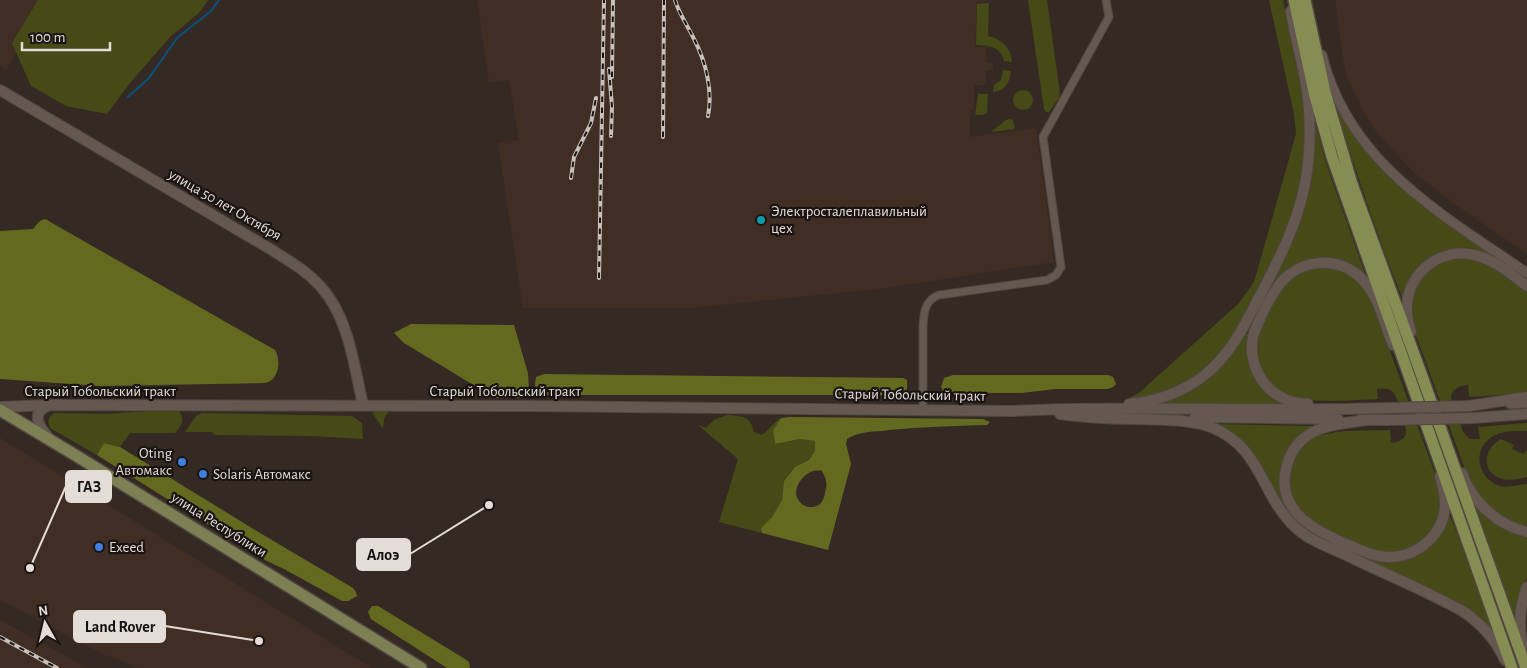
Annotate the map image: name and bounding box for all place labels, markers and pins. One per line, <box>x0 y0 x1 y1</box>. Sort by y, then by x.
place label: Электросталеплавильный цех <box>771 204 927 236</box>
marker: Электросталеплавильный цех <box>755 214 767 226</box>
place label: Oting Автомакс <box>115 446 173 478</box>
marker: Oting Автомакс <box>176 456 188 468</box>
place label: Solaris Автомакс <box>213 467 311 482</box>
marker: Solaris Автомакс <box>197 468 209 480</box>
callout: ГАЗ <box>66 471 111 502</box>
callout: Алоэ <box>357 539 410 570</box>
place label: Exeed <box>109 540 144 555</box>
marker: Exeed <box>93 541 105 553</box>
callout: Land Rover <box>74 611 165 642</box>

